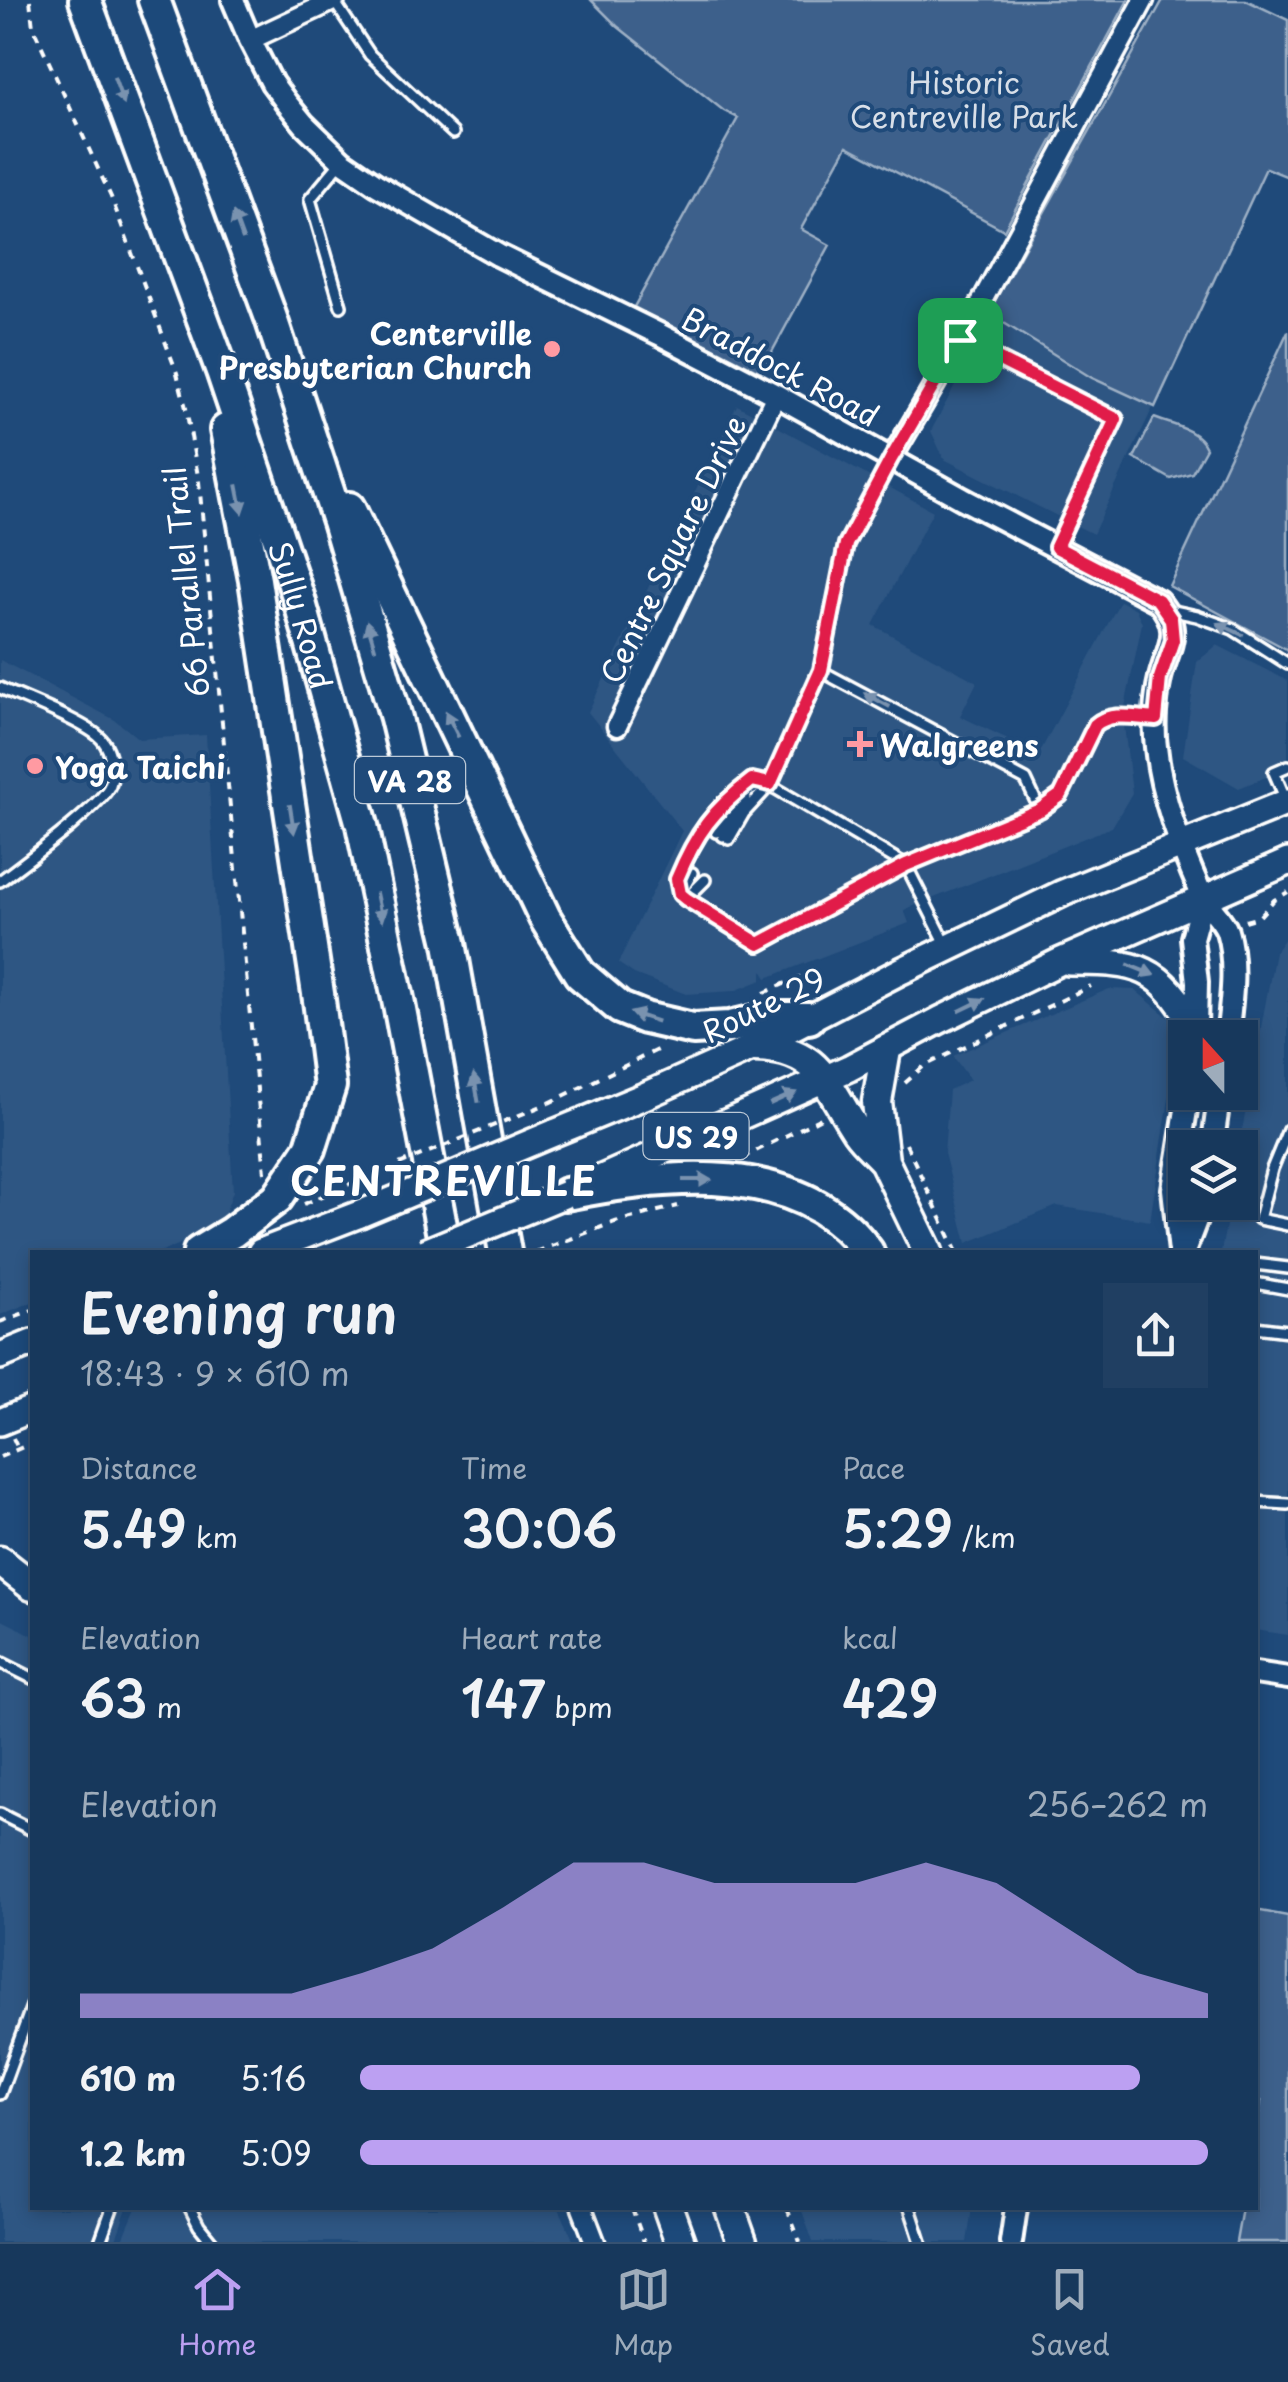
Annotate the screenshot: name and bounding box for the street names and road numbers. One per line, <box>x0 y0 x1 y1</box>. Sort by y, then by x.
street label: Braddock Road <box>674 295 888 437</box>
street label: Centre Square Drive <box>587 407 757 691</box>
street label: 66 Parallel Trail <box>151 464 219 700</box>
street label: Sully Road <box>258 534 345 694</box>
road number: VA 28 <box>355 757 465 803</box>
street label: Route 29 <box>694 955 832 1053</box>
road number: US 29 <box>644 1113 748 1159</box>

